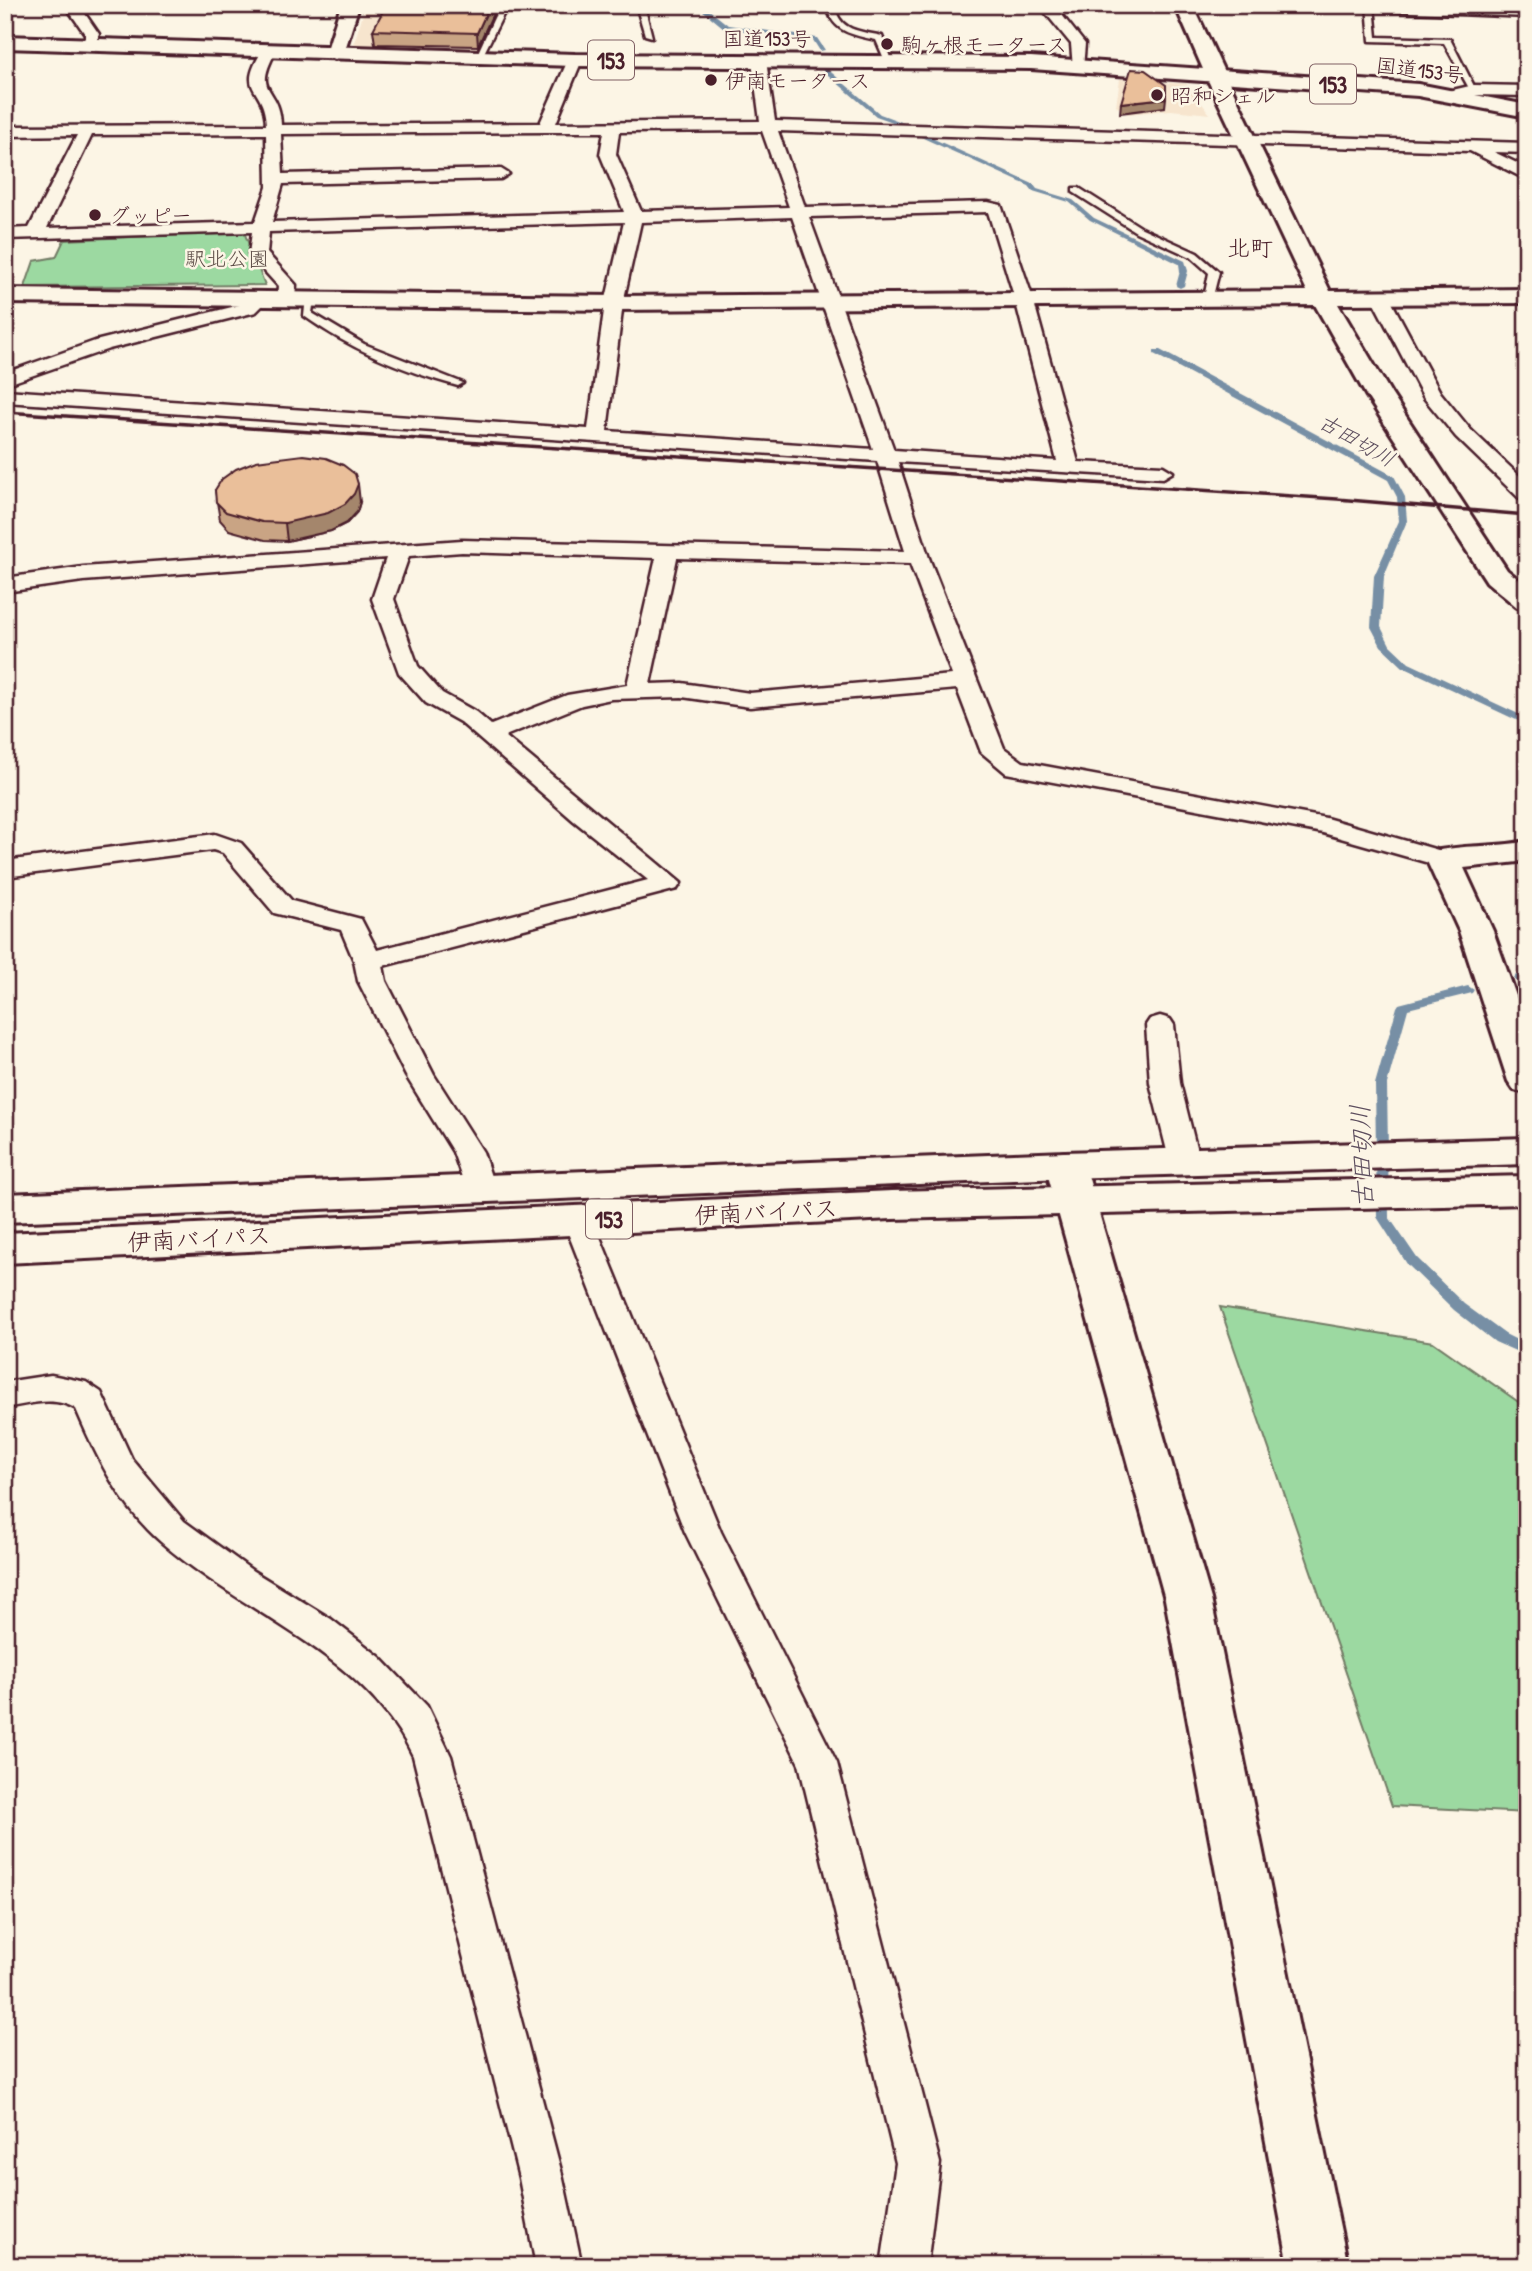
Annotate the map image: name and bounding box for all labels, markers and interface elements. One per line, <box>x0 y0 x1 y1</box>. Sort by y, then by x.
street label: 国道153号 <box>723 24 811 53</box>
place label: 駒ヶ根モータース <box>901 30 1067 59</box>
marker: 駒ヶ根モータース <box>879 36 895 52</box>
road number: 153 <box>588 40 634 80</box>
street label: 国道153号 <box>1374 50 1466 90</box>
road number: 153 <box>1310 64 1356 104</box>
place label: 伊南モータース <box>725 66 870 95</box>
marker: 伊南モータース <box>703 72 719 88</box>
place label: 昭和シェル <box>1171 81 1276 110</box>
marker: 昭和シェル <box>1149 87 1165 103</box>
place label: グッピー <box>109 201 192 230</box>
marker: グッピー <box>87 207 103 223</box>
district label: 北町 <box>1227 232 1273 263</box>
park label: 駅北公園 <box>185 244 269 273</box>
water label: 古田切川 <box>1313 406 1401 474</box>
water label: 古田切川 <box>1342 1103 1380 1209</box>
street label: 伊南バイパス <box>693 1191 839 1231</box>
road number: 153 <box>586 1200 632 1238</box>
street label: 伊南バイパス <box>126 1218 272 1258</box>

